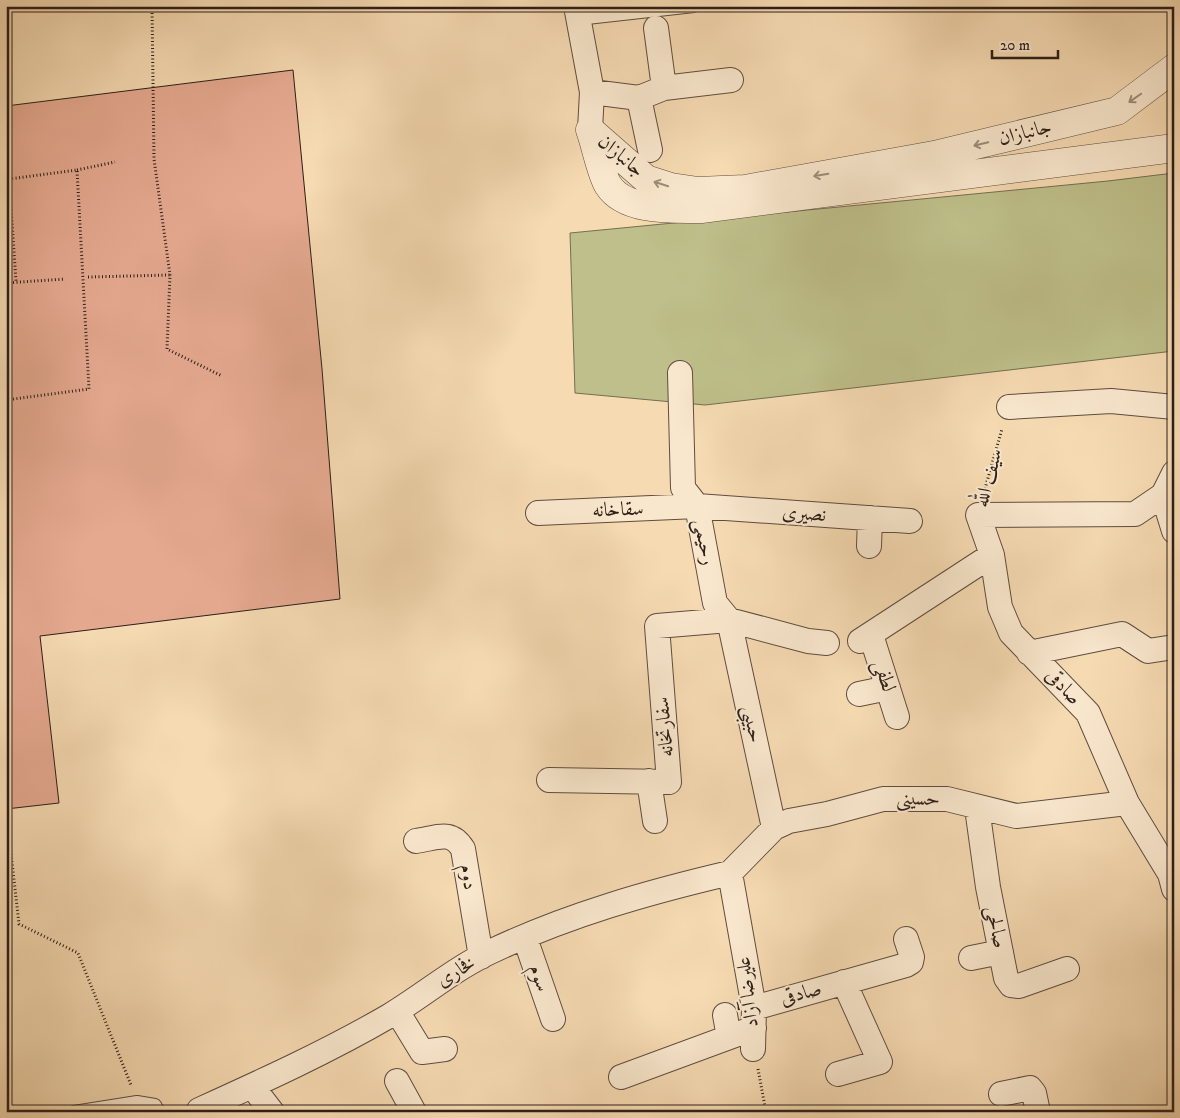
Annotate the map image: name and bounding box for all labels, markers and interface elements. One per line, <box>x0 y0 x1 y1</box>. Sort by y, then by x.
scale bar <box>992 28 1059 60</box>
text: 20 m <box>1000 36 1030 55</box>
one-way arrow <box>1128 93 1142 103</box>
street label: جانبازان <box>996 114 1054 152</box>
street label: جانبازان <box>592 129 650 183</box>
one-way arrow <box>973 140 989 149</box>
one-way arrow <box>814 171 830 181</box>
one-way arrow <box>653 178 669 188</box>
street label: سیف الله <box>965 445 1009 510</box>
street label: سقاخانه <box>592 497 644 523</box>
street label: نصیری <box>781 500 827 528</box>
street label: رحیمی <box>687 517 721 567</box>
street label: لطفی <box>866 657 901 696</box>
street label: صادقی <box>1039 663 1087 711</box>
street label: سفارتخانه <box>650 696 680 758</box>
street label: حبیبی <box>733 703 768 746</box>
street label: حسینی <box>896 786 940 813</box>
street label: دوم <box>450 862 482 892</box>
street label: صالحی <box>980 904 1012 950</box>
street label: فخاری <box>432 951 480 993</box>
street label: علیرضا آزاد <box>730 955 765 1029</box>
street label: سوم <box>519 961 555 996</box>
street label: صادقی <box>777 976 825 1012</box>

